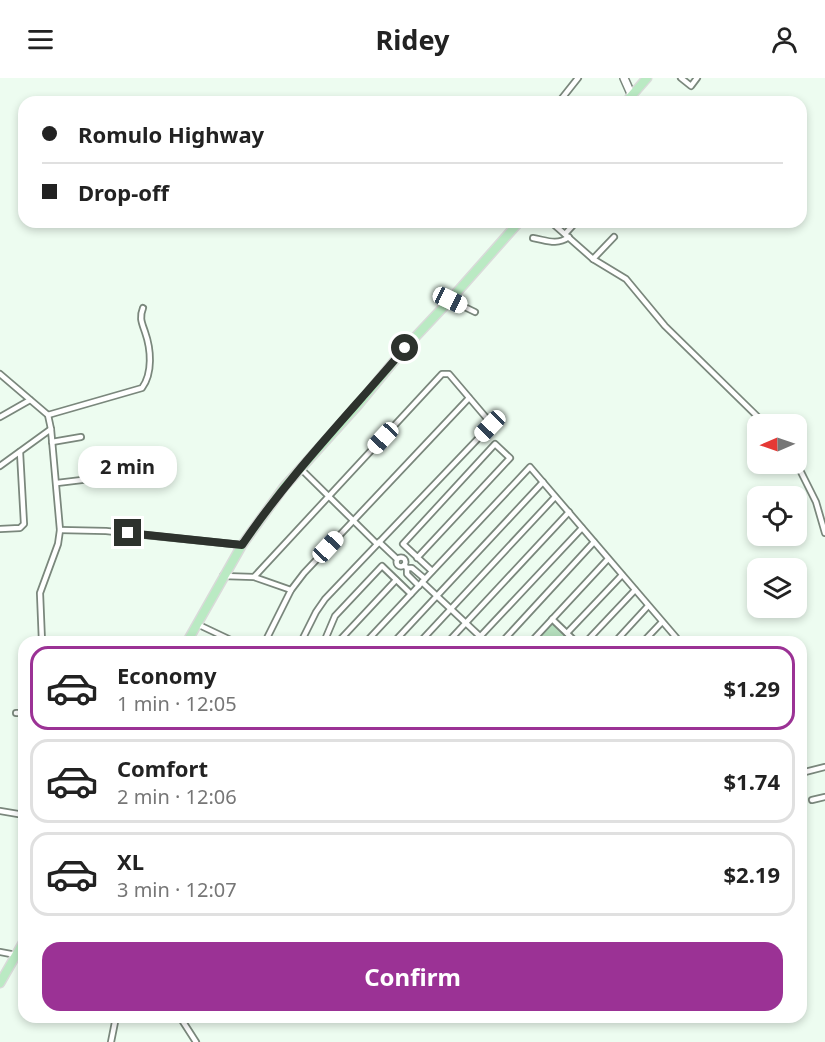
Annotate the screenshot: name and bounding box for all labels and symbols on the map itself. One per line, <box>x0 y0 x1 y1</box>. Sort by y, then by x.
car <box>430 284 470 316</box>
route start <box>391 334 418 361</box>
car <box>471 407 509 445</box>
north arrow <box>747 414 807 474</box>
car <box>364 419 402 457</box>
callout: 2 min <box>78 446 178 488</box>
route end <box>114 519 141 546</box>
car <box>309 528 347 566</box>

